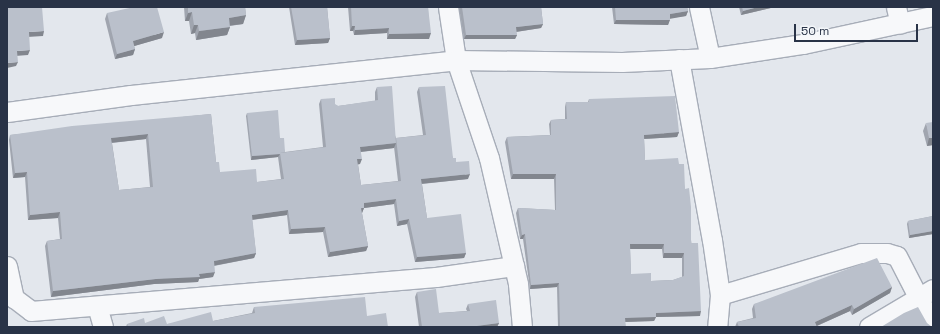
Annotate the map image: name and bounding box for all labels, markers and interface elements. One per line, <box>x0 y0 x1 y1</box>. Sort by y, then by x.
scale bar <box>796 16 920 42</box>
text: 50 m <box>801 23 829 39</box>

